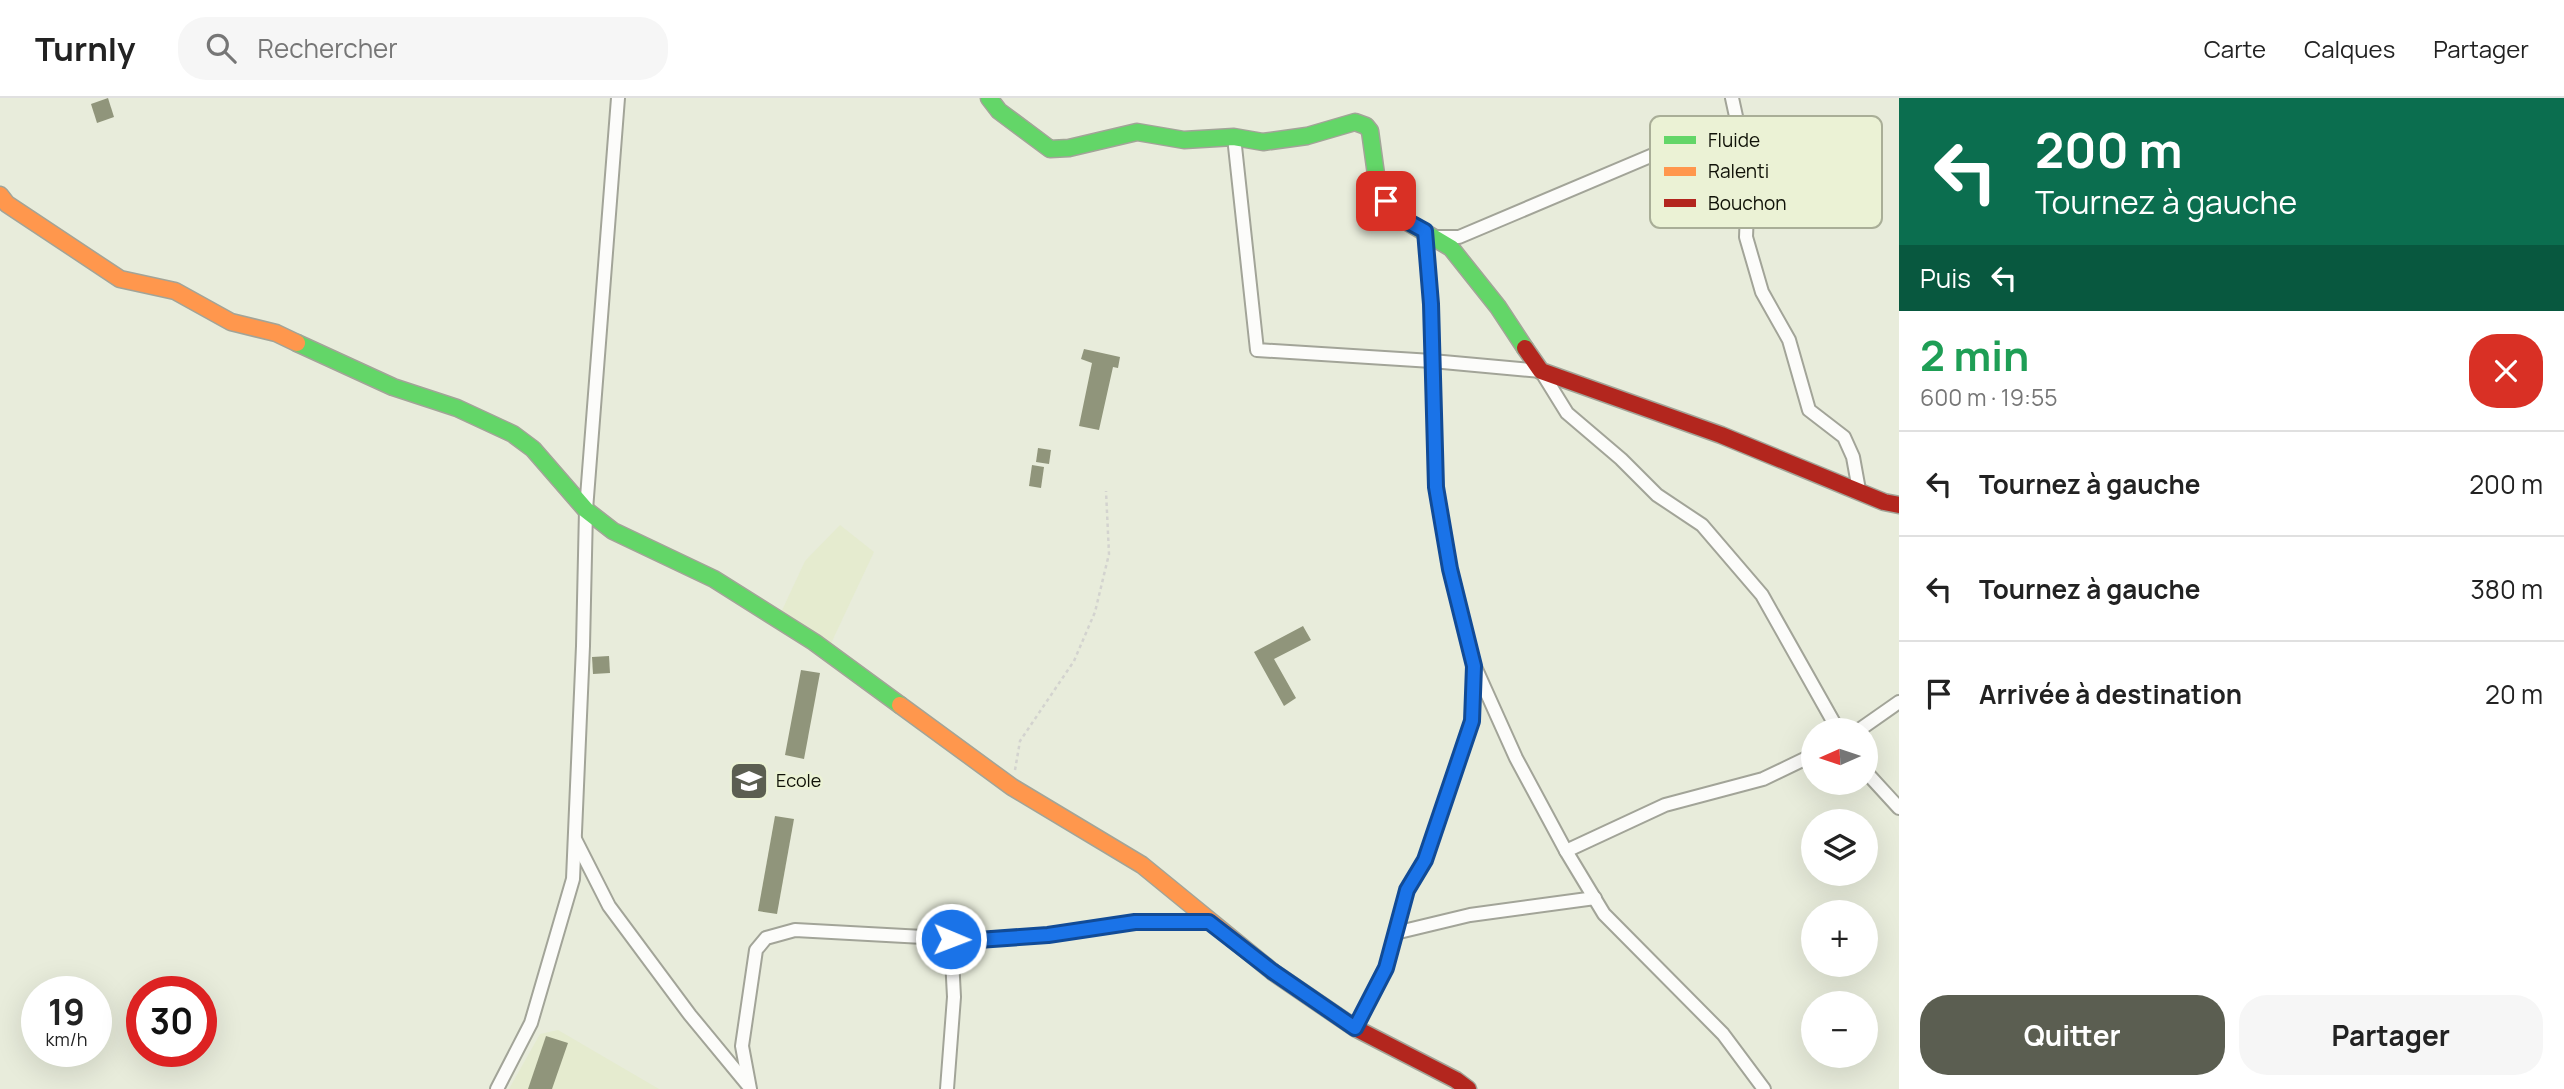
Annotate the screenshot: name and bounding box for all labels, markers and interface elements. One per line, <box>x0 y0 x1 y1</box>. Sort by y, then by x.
search box <box>178 17 668 80</box>
text: Turnly <box>35 26 136 71</box>
icon: search <box>202 29 240 67</box>
text: Rechercher <box>258 30 398 66</box>
text: Carte <box>2204 32 2266 65</box>
text: Calques <box>2304 32 2395 65</box>
text: Partager <box>2433 32 2529 65</box>
legend <box>1650 116 1882 228</box>
text: 200 m <box>2035 116 2183 183</box>
icon: left <box>1920 126 2011 217</box>
text: Fluide <box>1708 127 1760 153</box>
text: Ralenti <box>1708 158 1769 184</box>
pin <box>1356 171 1416 231</box>
text: Tournez à gauche <box>2035 180 2297 224</box>
icon: arrive <box>1367 182 1405 220</box>
text: Bouchon <box>1708 190 1787 216</box>
icon: left <box>1985 259 2023 297</box>
text: Puis <box>1920 260 1971 296</box>
text: 2 min <box>1920 326 2029 384</box>
button: close <box>2469 334 2543 408</box>
text: 600 m · 19:55 <box>1920 381 2058 413</box>
icon: left <box>1920 465 1958 503</box>
text: Tournez à gauche <box>1979 466 2200 502</box>
text: 200 m <box>2469 466 2543 502</box>
icon: left <box>1920 570 1958 608</box>
text: Tournez à gauche <box>1979 571 2200 607</box>
text: 380 m <box>2470 571 2543 607</box>
icon: arrive <box>1920 675 1958 713</box>
text: Arrivée à destination <box>1979 676 2242 712</box>
text: 20 m <box>2485 676 2543 712</box>
north arrow <box>1801 718 1878 794</box>
map controls <box>1801 718 1878 1068</box>
school or university icon: Ecole <box>728 760 770 802</box>
place label: Ecole <box>776 768 821 792</box>
button: layers <box>1801 809 1878 886</box>
button: + <box>1801 900 1878 977</box>
position arrow <box>914 902 988 976</box>
speed limit sign: 30 <box>126 976 217 1067</box>
text: 19 <box>48 988 85 1036</box>
button: − <box>1801 991 1878 1068</box>
button: Quitter <box>1920 995 2225 1075</box>
button: Partager <box>2239 995 2543 1075</box>
text: km/h <box>46 1027 87 1051</box>

